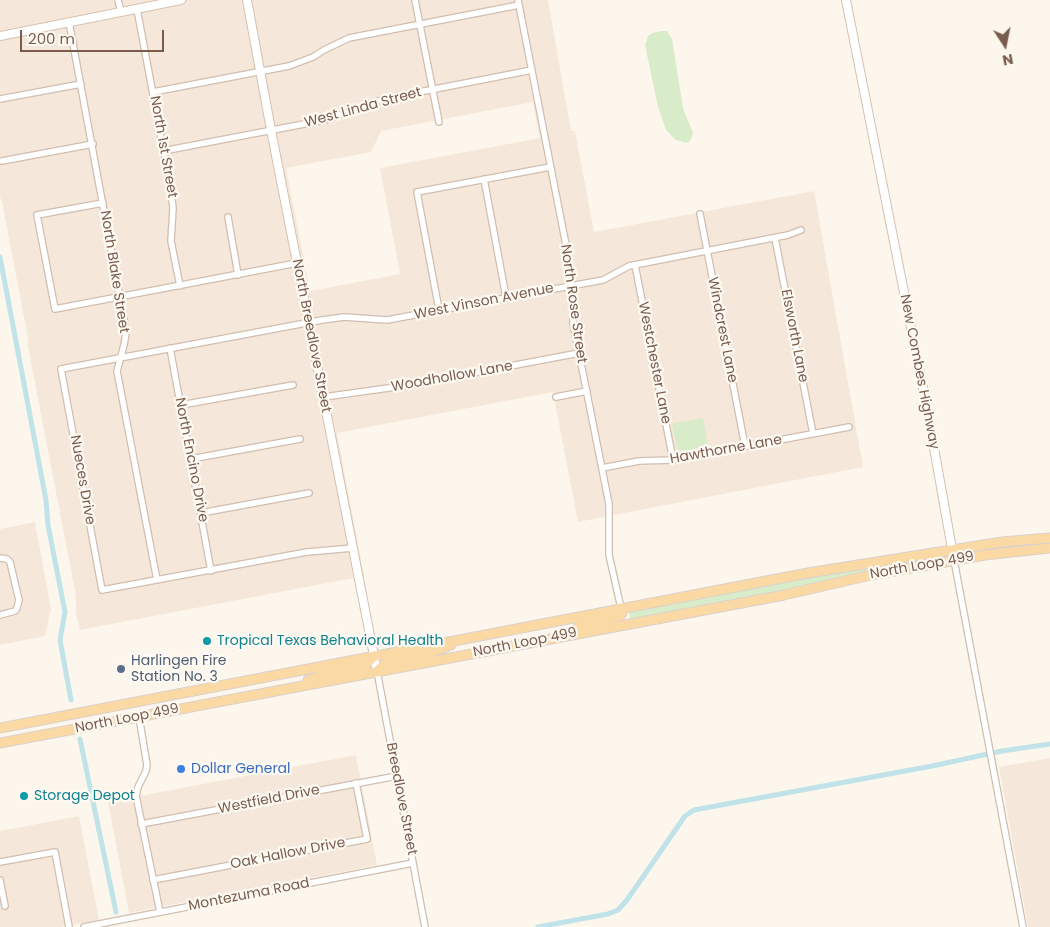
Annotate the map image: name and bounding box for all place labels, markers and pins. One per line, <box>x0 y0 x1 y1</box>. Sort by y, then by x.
place label: Tropical Texas Behavioral Health <box>217 633 443 649</box>
marker: Tropical Texas Behavioral Health <box>201 635 213 647</box>
place label: Harlingen Fire Station No. 3 <box>131 653 226 686</box>
marker: Harlingen Fire Station No. 3 <box>115 663 127 675</box>
place label: Dollar General <box>191 761 291 777</box>
marker: Dollar General <box>175 763 187 775</box>
place label: Storage Depot <box>34 788 135 804</box>
marker: Storage Depot <box>18 790 30 802</box>

